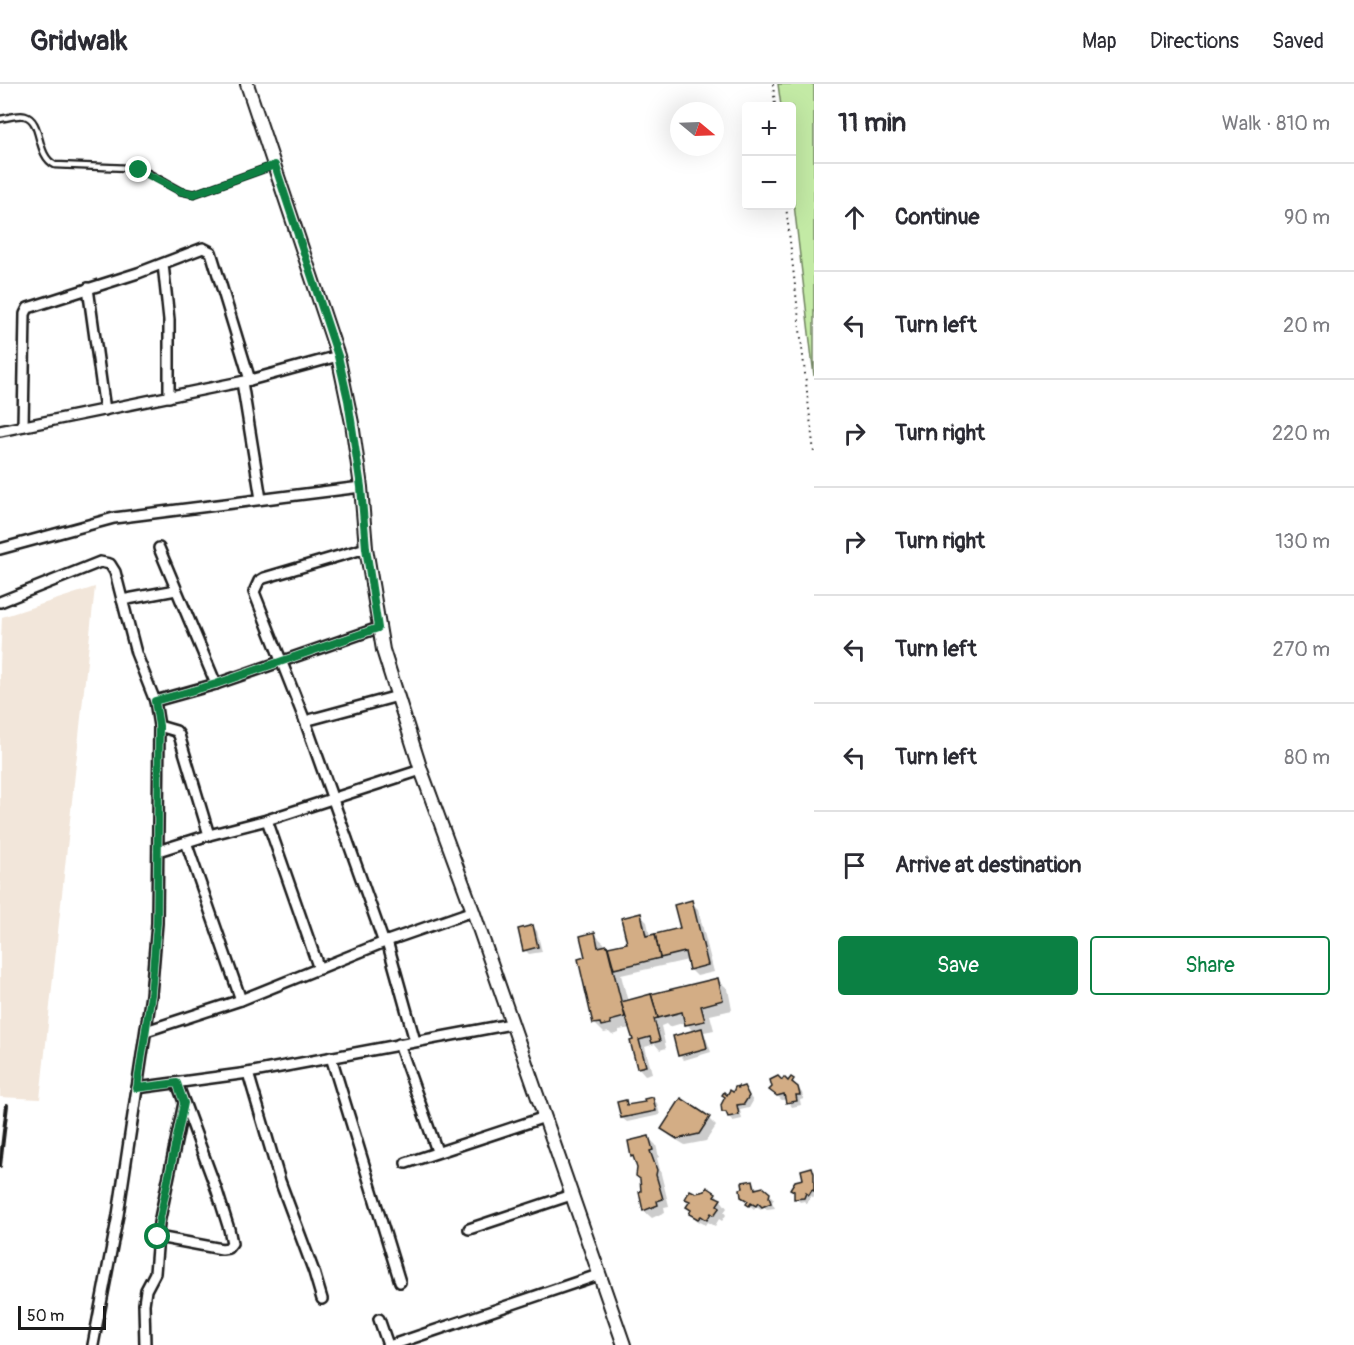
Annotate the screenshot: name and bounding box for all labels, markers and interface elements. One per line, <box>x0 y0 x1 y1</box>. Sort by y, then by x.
text: Gridwalk <box>30 24 128 59</box>
text: Map <box>1082 28 1117 55</box>
text: Directions <box>1150 28 1239 55</box>
text: Saved <box>1272 28 1324 55</box>
north arrow <box>670 102 724 156</box>
map controls <box>742 102 796 210</box>
button: + <box>742 102 796 156</box>
text: 11 min <box>838 107 906 139</box>
text: Walk · 810 m <box>1222 111 1330 136</box>
route end <box>125 156 151 182</box>
button: − <box>742 156 796 210</box>
icon: ahead <box>838 201 871 234</box>
text: Continue <box>895 203 979 231</box>
text: 90 m <box>1284 205 1330 230</box>
icon: left <box>838 309 871 342</box>
text: Turn left <box>895 311 977 339</box>
text: 20 m <box>1283 313 1330 338</box>
icon: right <box>838 417 871 450</box>
text: Turn right <box>895 419 985 447</box>
text: 220 m <box>1272 421 1330 446</box>
icon: right <box>838 525 871 558</box>
text: Turn right <box>895 527 985 555</box>
text: 130 m <box>1275 529 1330 554</box>
icon: left <box>838 633 871 666</box>
text: Turn left <box>895 635 977 663</box>
text: 270 m <box>1272 637 1330 662</box>
icon: left <box>838 741 871 774</box>
text: Turn left <box>895 743 977 771</box>
text: 80 m <box>1284 745 1330 770</box>
icon: arrive <box>838 849 871 882</box>
text: Arrive at destination <box>895 851 1081 879</box>
button: Save <box>838 936 1078 995</box>
button: Share <box>1090 936 1330 995</box>
route start <box>144 1223 170 1249</box>
scale bar <box>18 1303 106 1330</box>
text: 50 m <box>27 1306 64 1326</box>

